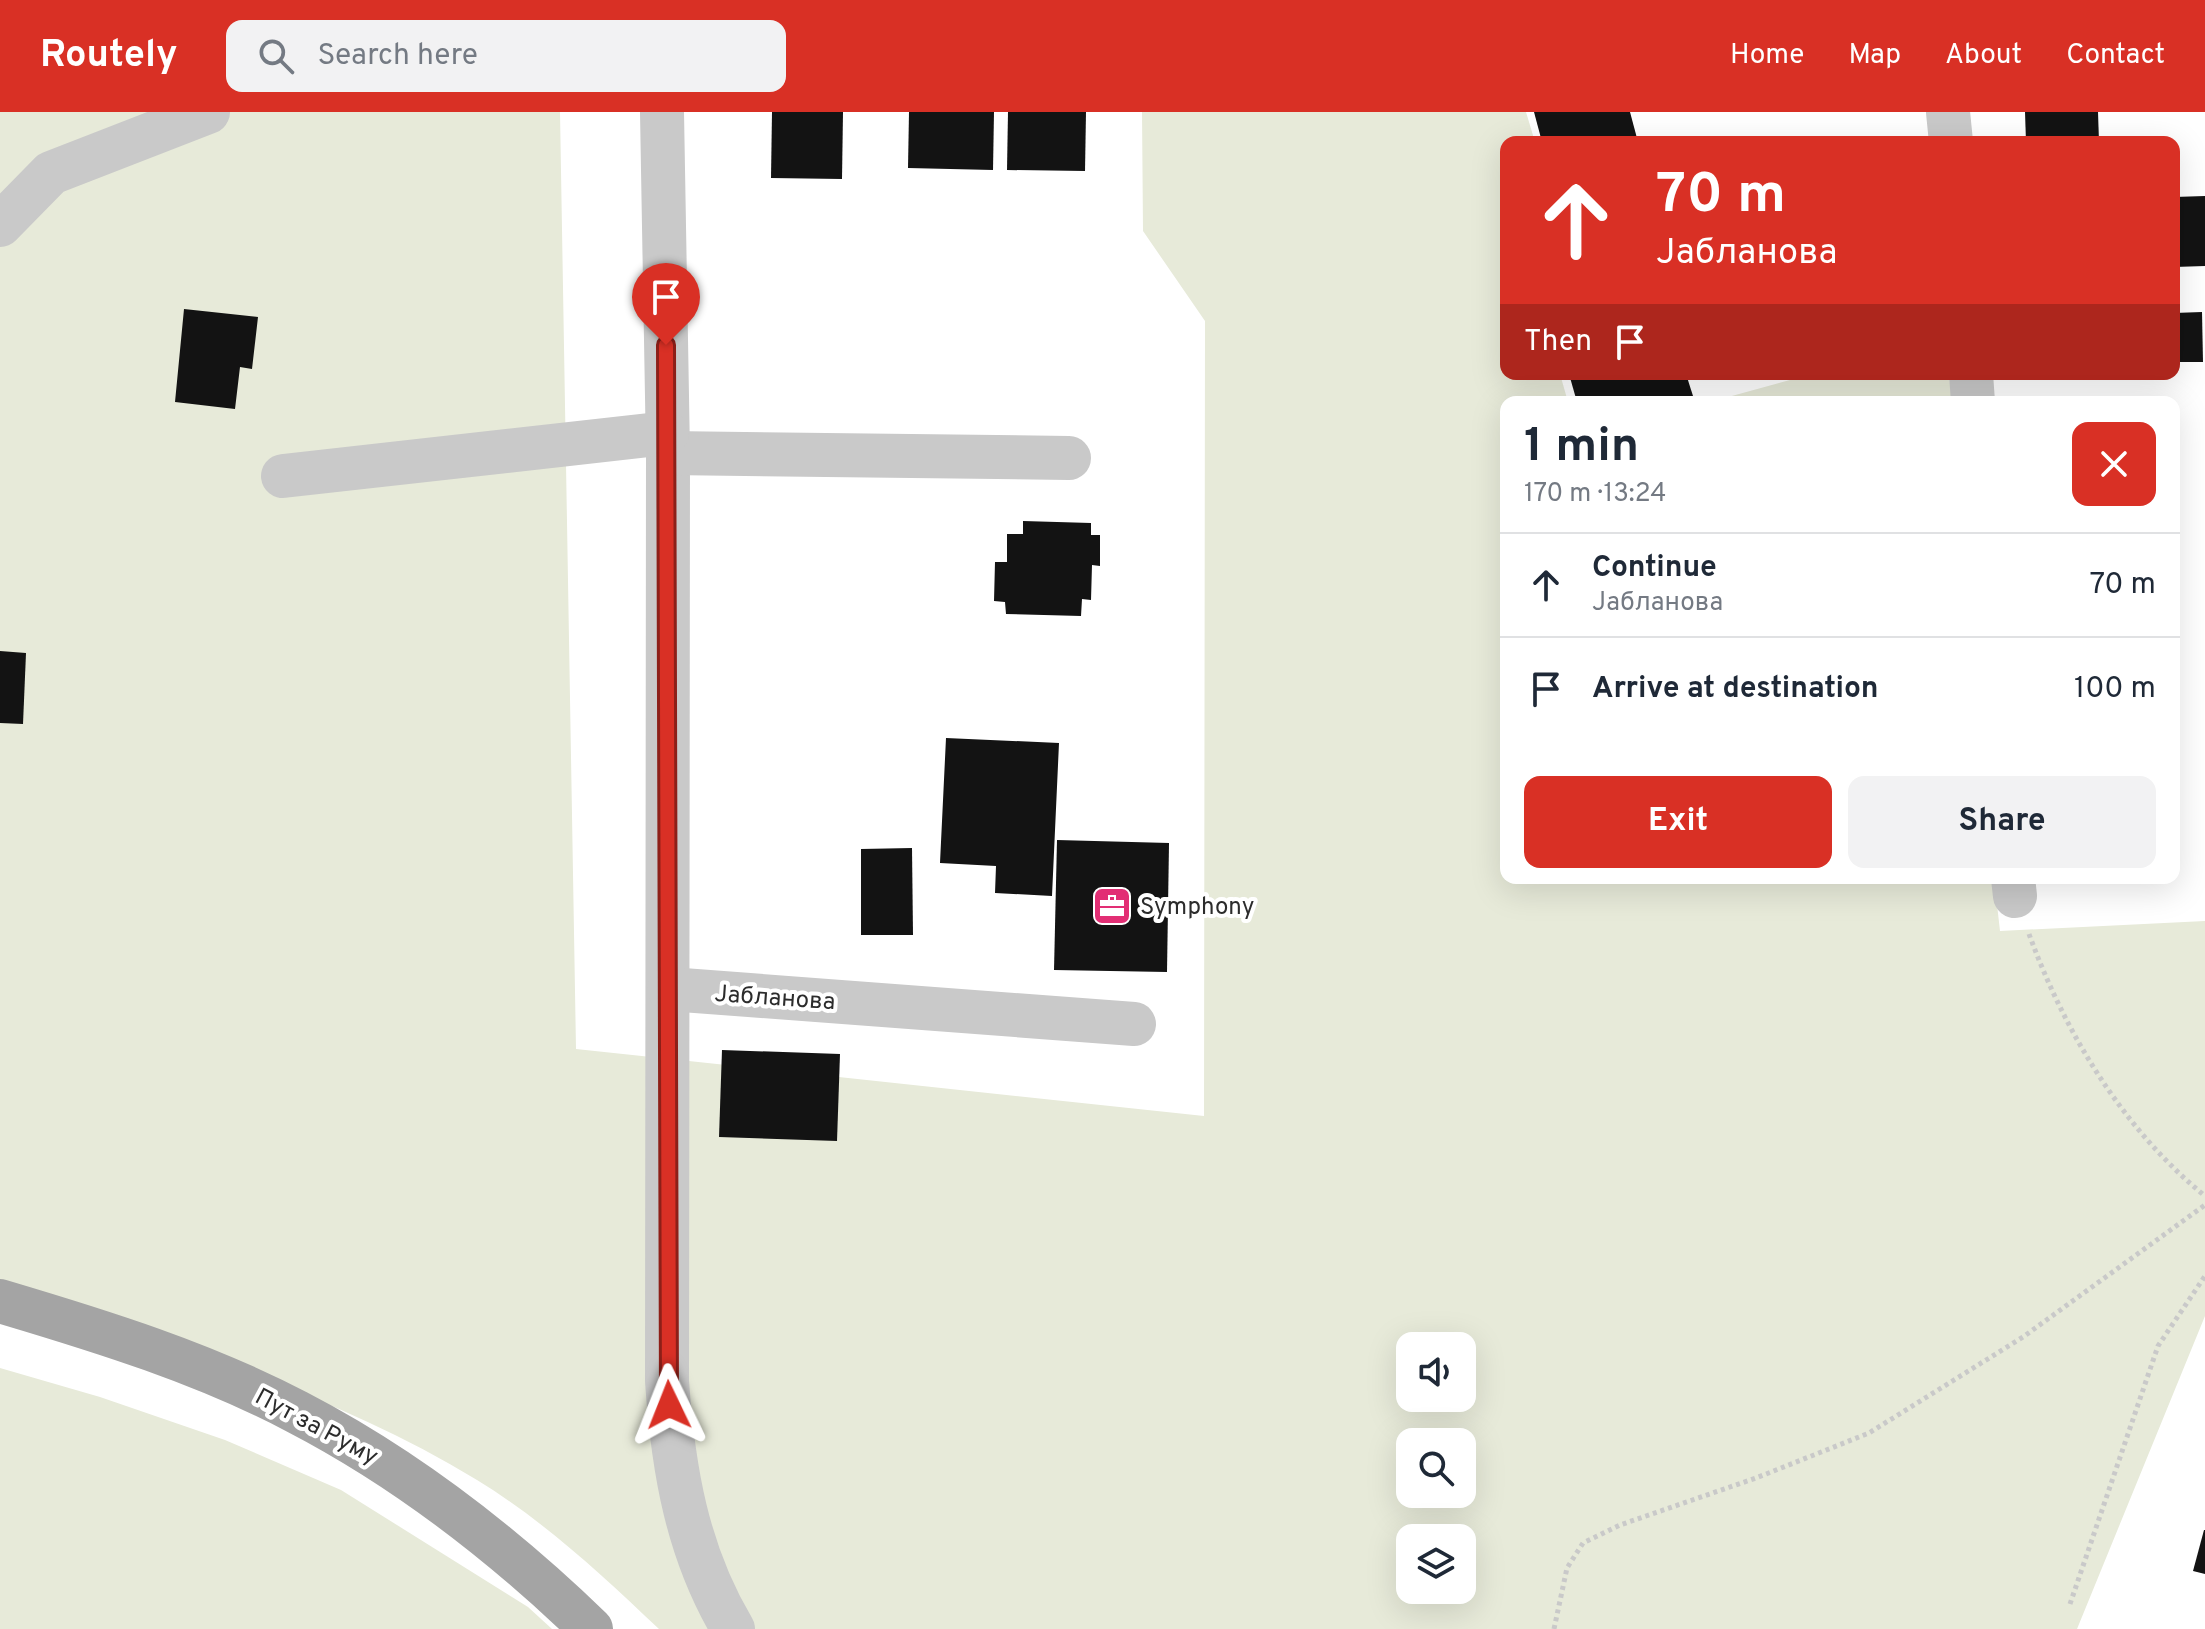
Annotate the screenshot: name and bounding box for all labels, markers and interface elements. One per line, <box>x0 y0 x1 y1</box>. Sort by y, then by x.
search box <box>226 20 786 92</box>
text: Routely <box>40 32 178 81</box>
icon: search <box>254 34 298 78</box>
text: Search here <box>318 38 478 75</box>
text: Home <box>1730 38 1804 74</box>
text: Map <box>1848 38 1901 74</box>
text: About <box>1945 38 2022 74</box>
text: Contact <box>2066 38 2165 74</box>
text: 70 m <box>1656 162 1786 232</box>
icon: ahead <box>1524 168 1628 272</box>
text: Јабланова <box>1656 231 1838 277</box>
pin <box>632 263 700 345</box>
icon: arrive <box>644 275 688 319</box>
icon: arrive <box>1608 320 1652 364</box>
text: Then <box>1524 324 1592 361</box>
text: 1 min <box>1524 418 1639 478</box>
button: close <box>2072 422 2156 506</box>
text: 170 m · 13:24 <box>1524 478 1666 511</box>
text: Continue <box>1592 550 1717 587</box>
icon: ahead <box>1524 563 1568 607</box>
text: 70 m <box>2090 567 2156 604</box>
text: Јабланова <box>1592 587 1723 620</box>
icon: arrive <box>1524 667 1568 711</box>
text: Arrive at destination <box>1592 671 1878 708</box>
text: 100 m <box>2074 671 2156 708</box>
button: Exit <box>1524 776 1832 868</box>
button: Share <box>1848 776 2156 868</box>
office icon: Symphony <box>1091 885 1133 927</box>
place label: Symphony <box>1140 893 1254 923</box>
street label: Јабланова <box>713 980 836 1018</box>
map controls <box>1396 1332 1476 1604</box>
button: sound <box>1396 1332 1476 1412</box>
position arrow <box>627 1363 711 1447</box>
street label: Пут за Руму <box>249 1383 383 1473</box>
button: search <box>1396 1428 1476 1508</box>
button: layers <box>1396 1524 1476 1604</box>

